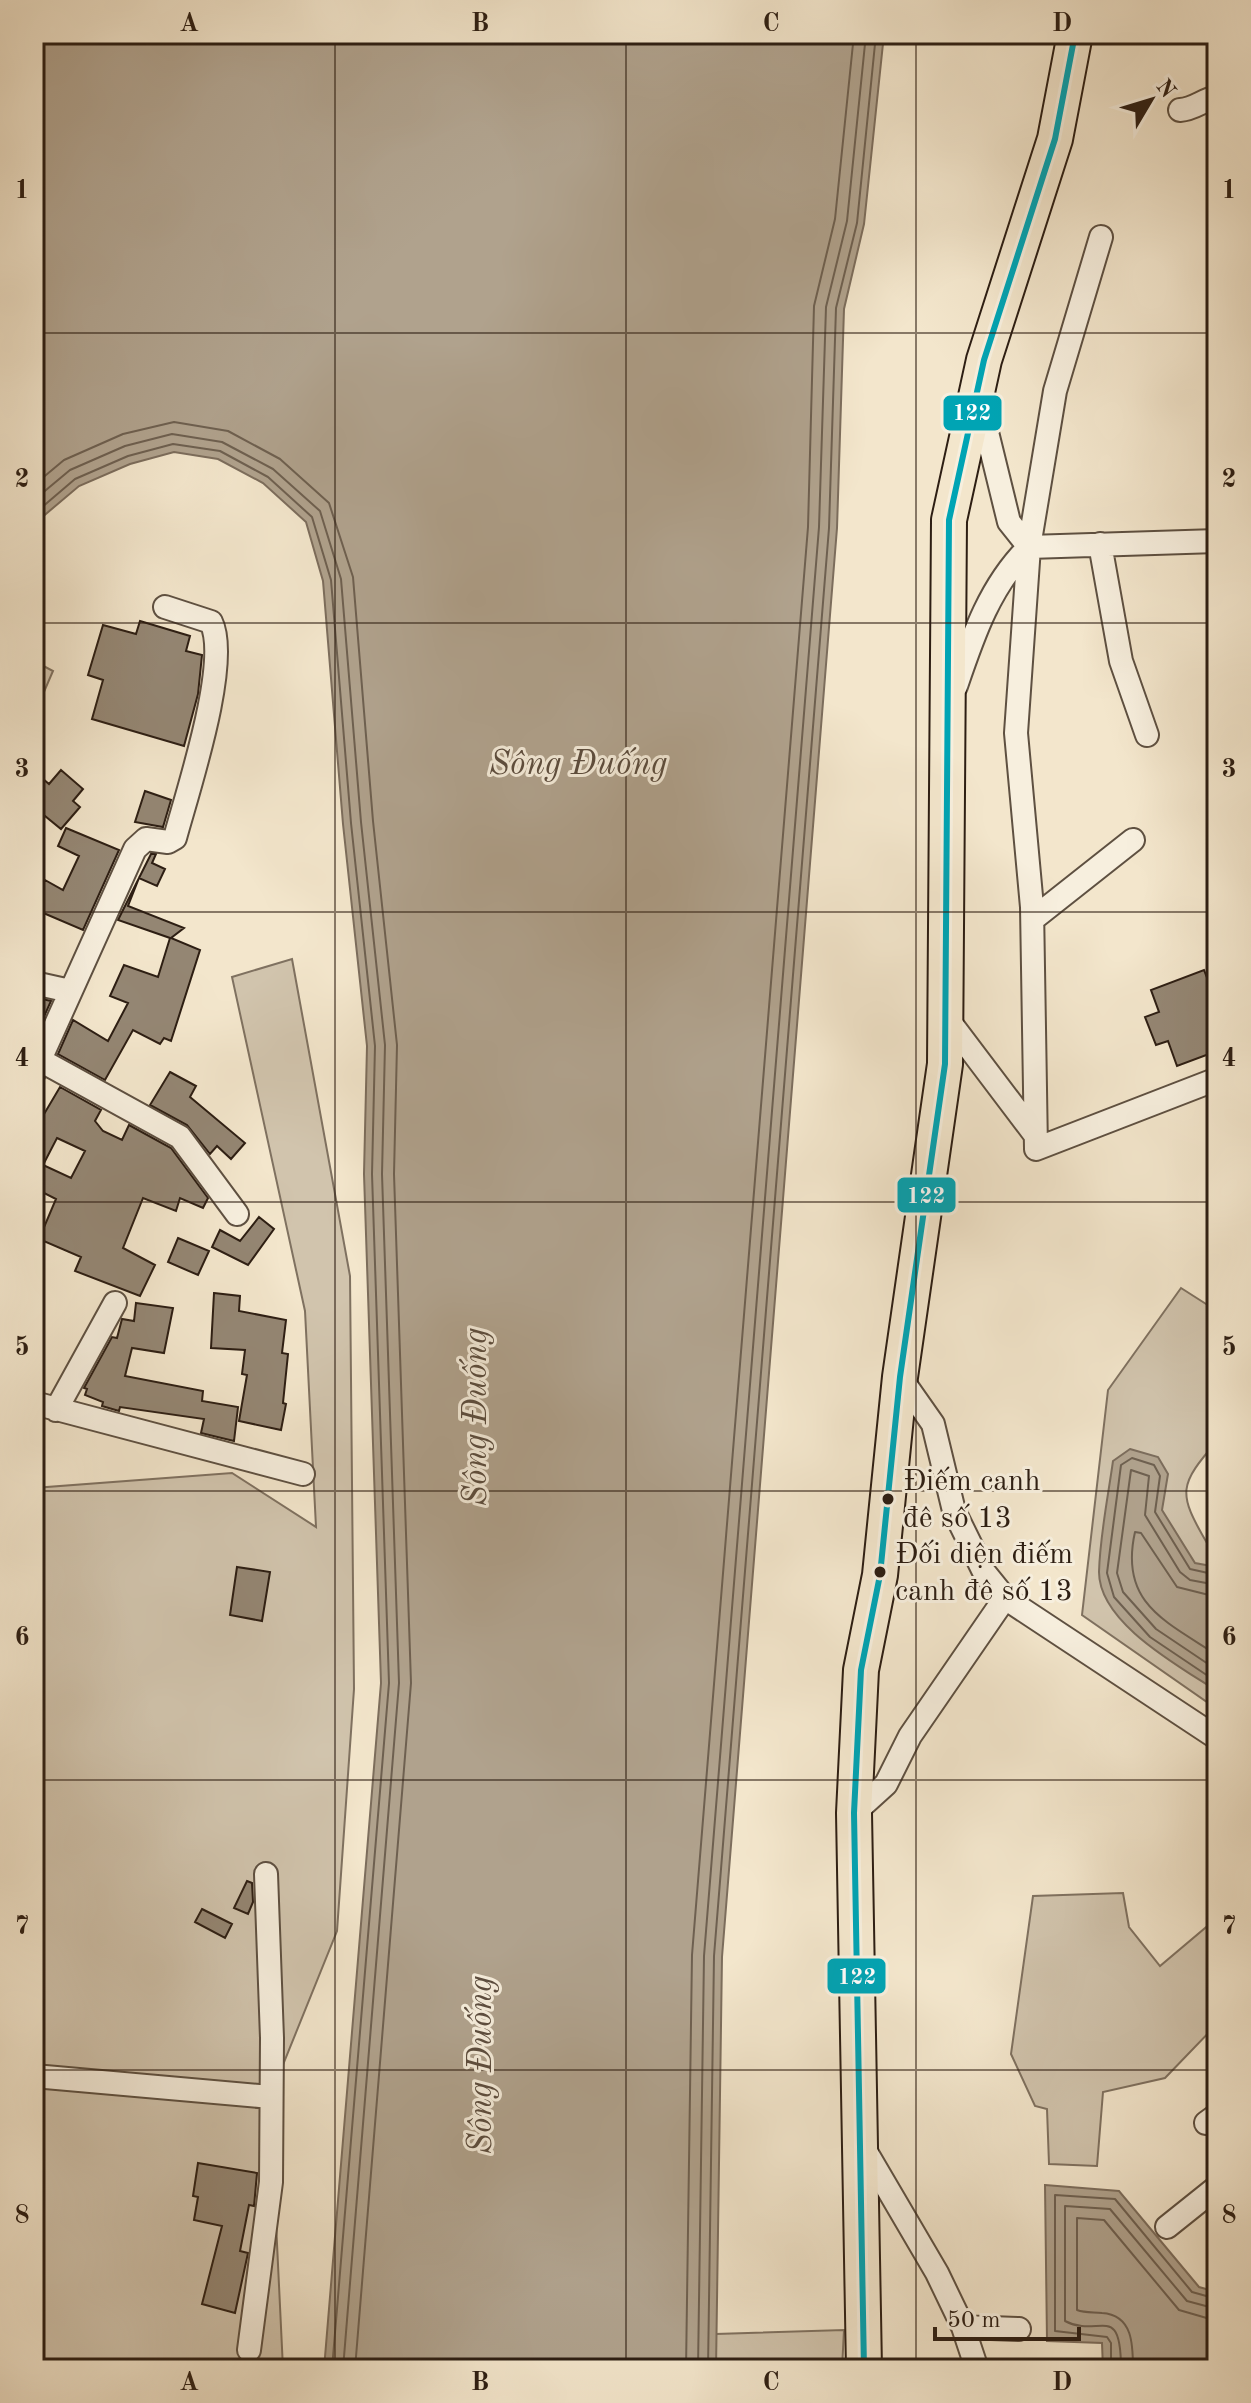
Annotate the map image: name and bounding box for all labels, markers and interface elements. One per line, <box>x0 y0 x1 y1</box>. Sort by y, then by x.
text: A <box>179 11 199 37</box>
text: B <box>471 11 489 37</box>
text: C <box>762 11 780 37</box>
text: D <box>1052 11 1072 37</box>
north arrow <box>1111 60 1191 140</box>
text: N <box>1151 76 1179 102</box>
text: 1 <box>14 178 30 204</box>
text: 1 <box>1221 178 1237 204</box>
line badge: 122 <box>942 394 1003 432</box>
text: 122 <box>953 403 991 425</box>
text: 2 <box>14 467 30 493</box>
text: 2 <box>1221 467 1237 493</box>
water label: Sông Đuống <box>489 747 667 782</box>
text: 3 <box>14 757 30 783</box>
text: 3 <box>1221 757 1237 783</box>
text: 4 <box>14 1046 30 1072</box>
text: 4 <box>1221 1046 1237 1072</box>
line badge: 122 <box>896 1176 957 1214</box>
text: 122 <box>907 1186 945 1208</box>
water label: Sông Đuống <box>459 1328 494 1506</box>
text: 5 <box>14 1335 30 1361</box>
text: 5 <box>1221 1335 1237 1361</box>
place label: Điếm canh đê số 13 <box>903 1466 1041 1534</box>
marker: Điếm canh đê số 13 <box>880 1491 896 1507</box>
place label: Đối diện điếm canh đê số 13 <box>895 1539 1073 1607</box>
marker: Đối diện điếm canh đê số 13 <box>872 1564 888 1580</box>
text: 6 <box>14 1625 30 1651</box>
text: 6 <box>1221 1625 1237 1651</box>
text: 7 <box>14 1914 30 1940</box>
text: 7 <box>1221 1914 1237 1940</box>
line badge: 122 <box>826 1957 887 1995</box>
text: 122 <box>838 1967 876 1989</box>
water label: Sông Đuống <box>464 1976 499 2154</box>
text: 8 <box>14 2203 30 2229</box>
text: 8 <box>1221 2203 1237 2229</box>
scale bar <box>935 2291 1079 2341</box>
text: 50 m <box>947 2309 1001 2333</box>
text: A <box>179 2370 199 2396</box>
text: B <box>471 2370 489 2396</box>
text: C <box>762 2370 780 2396</box>
text: D <box>1052 2370 1072 2396</box>

